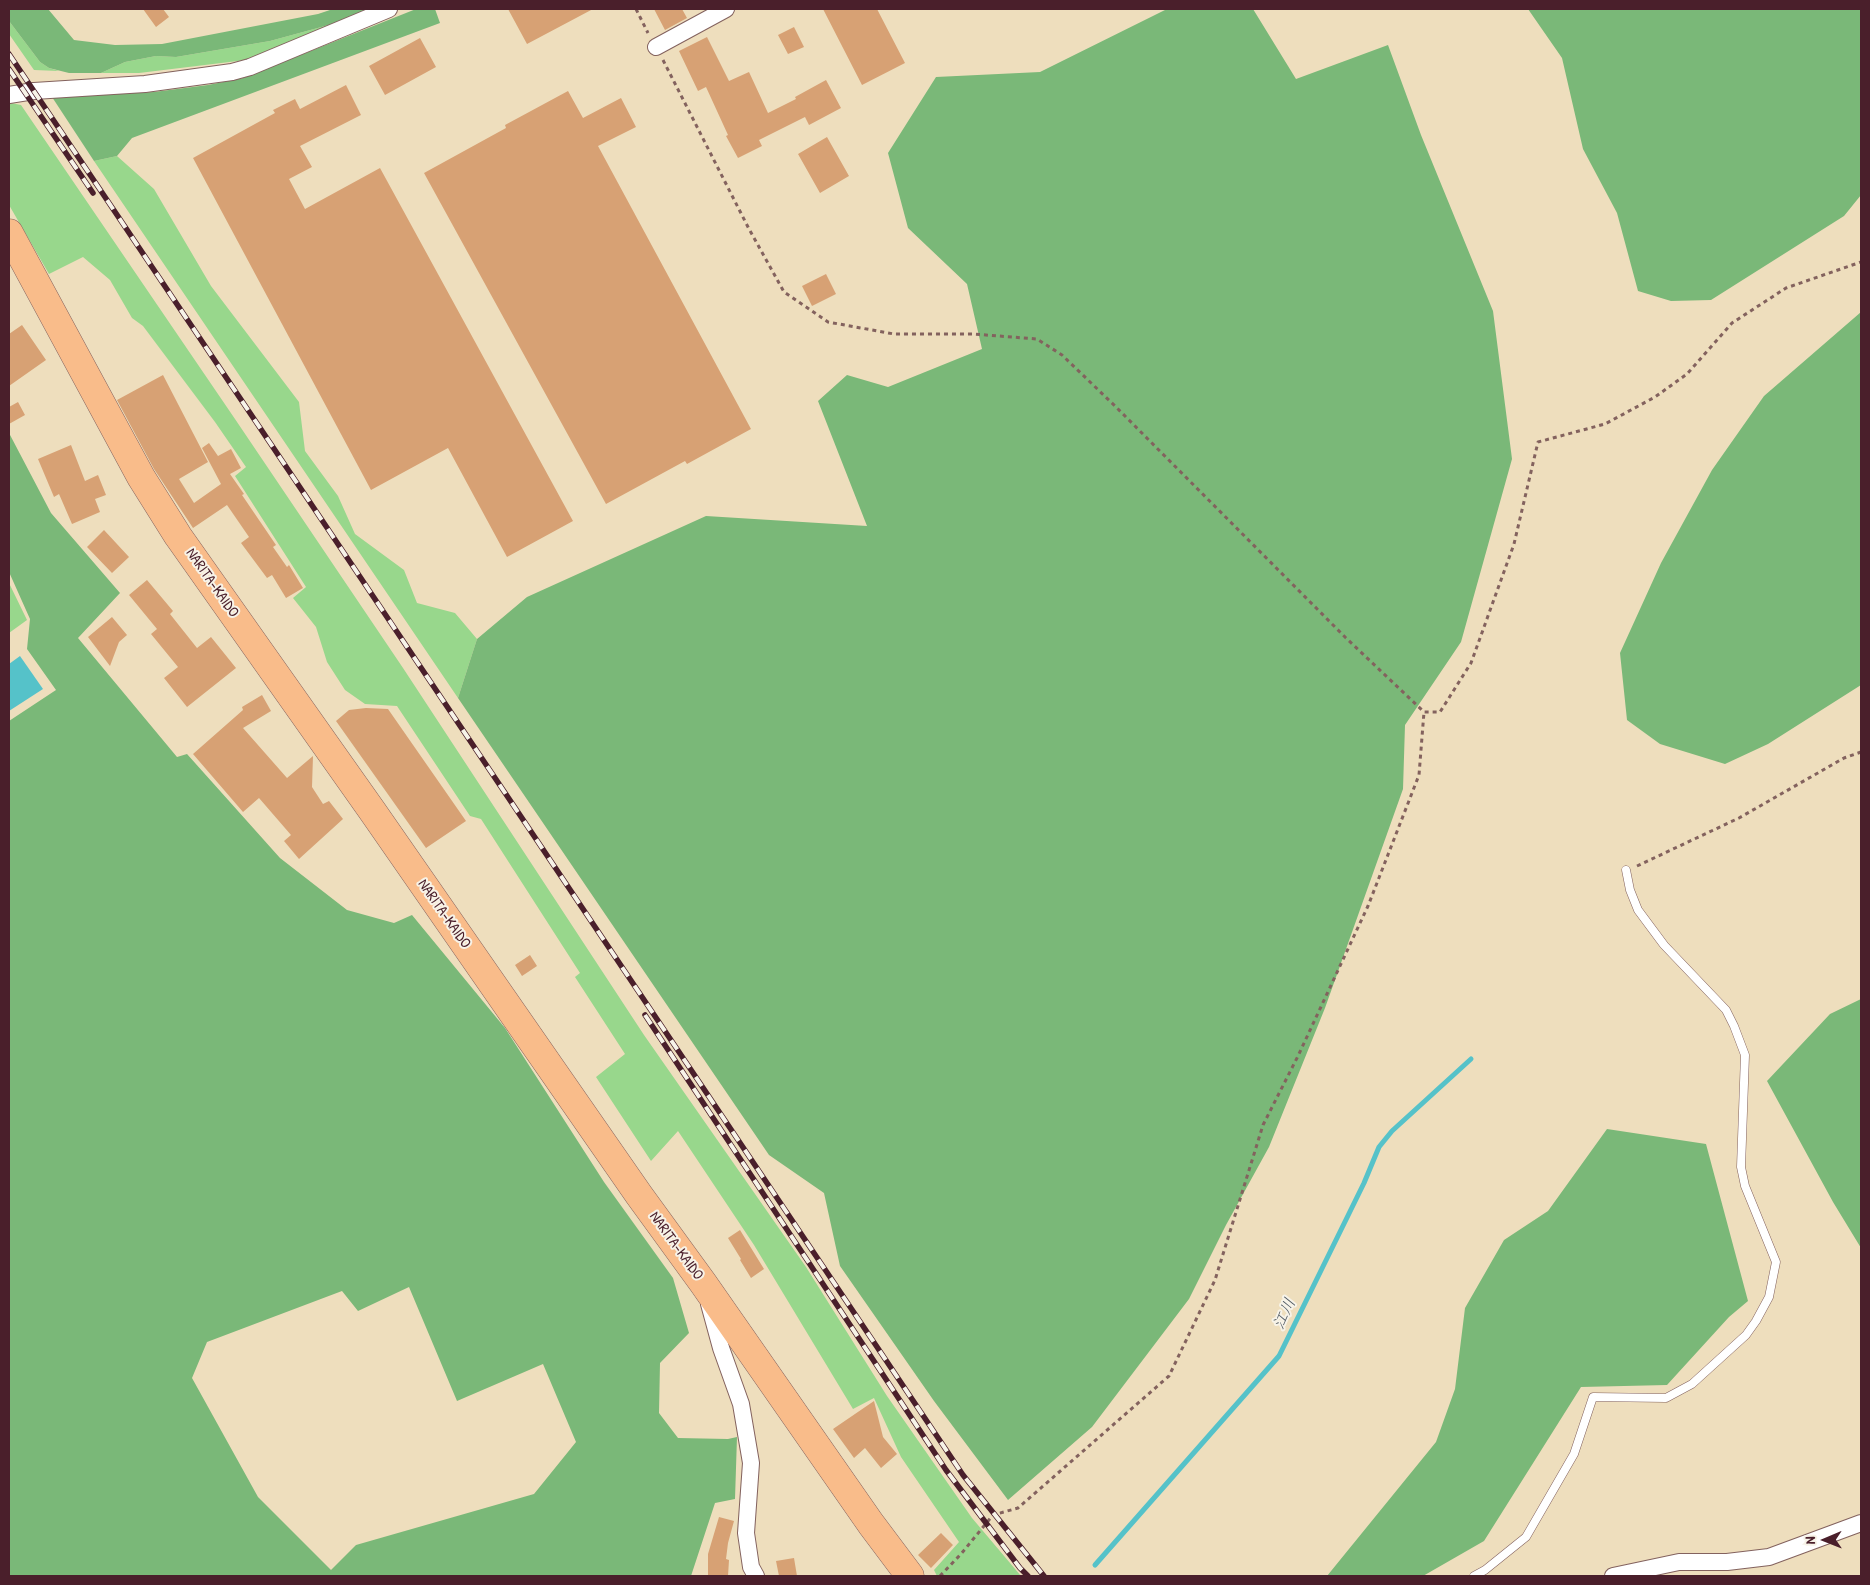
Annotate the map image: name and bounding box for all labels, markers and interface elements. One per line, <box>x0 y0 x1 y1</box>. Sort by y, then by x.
street label: NARITA-KAIDO <box>182 545 242 621</box>
street label: NARITA-KAIDO <box>414 876 474 952</box>
street label: NARITA-KAIDO <box>645 1208 707 1284</box>
water label: 江川 <box>1270 1295 1300 1333</box>
north arrow <box>1800 1515 1850 1565</box>
text: N <box>1800 1536 1819 1544</box>

